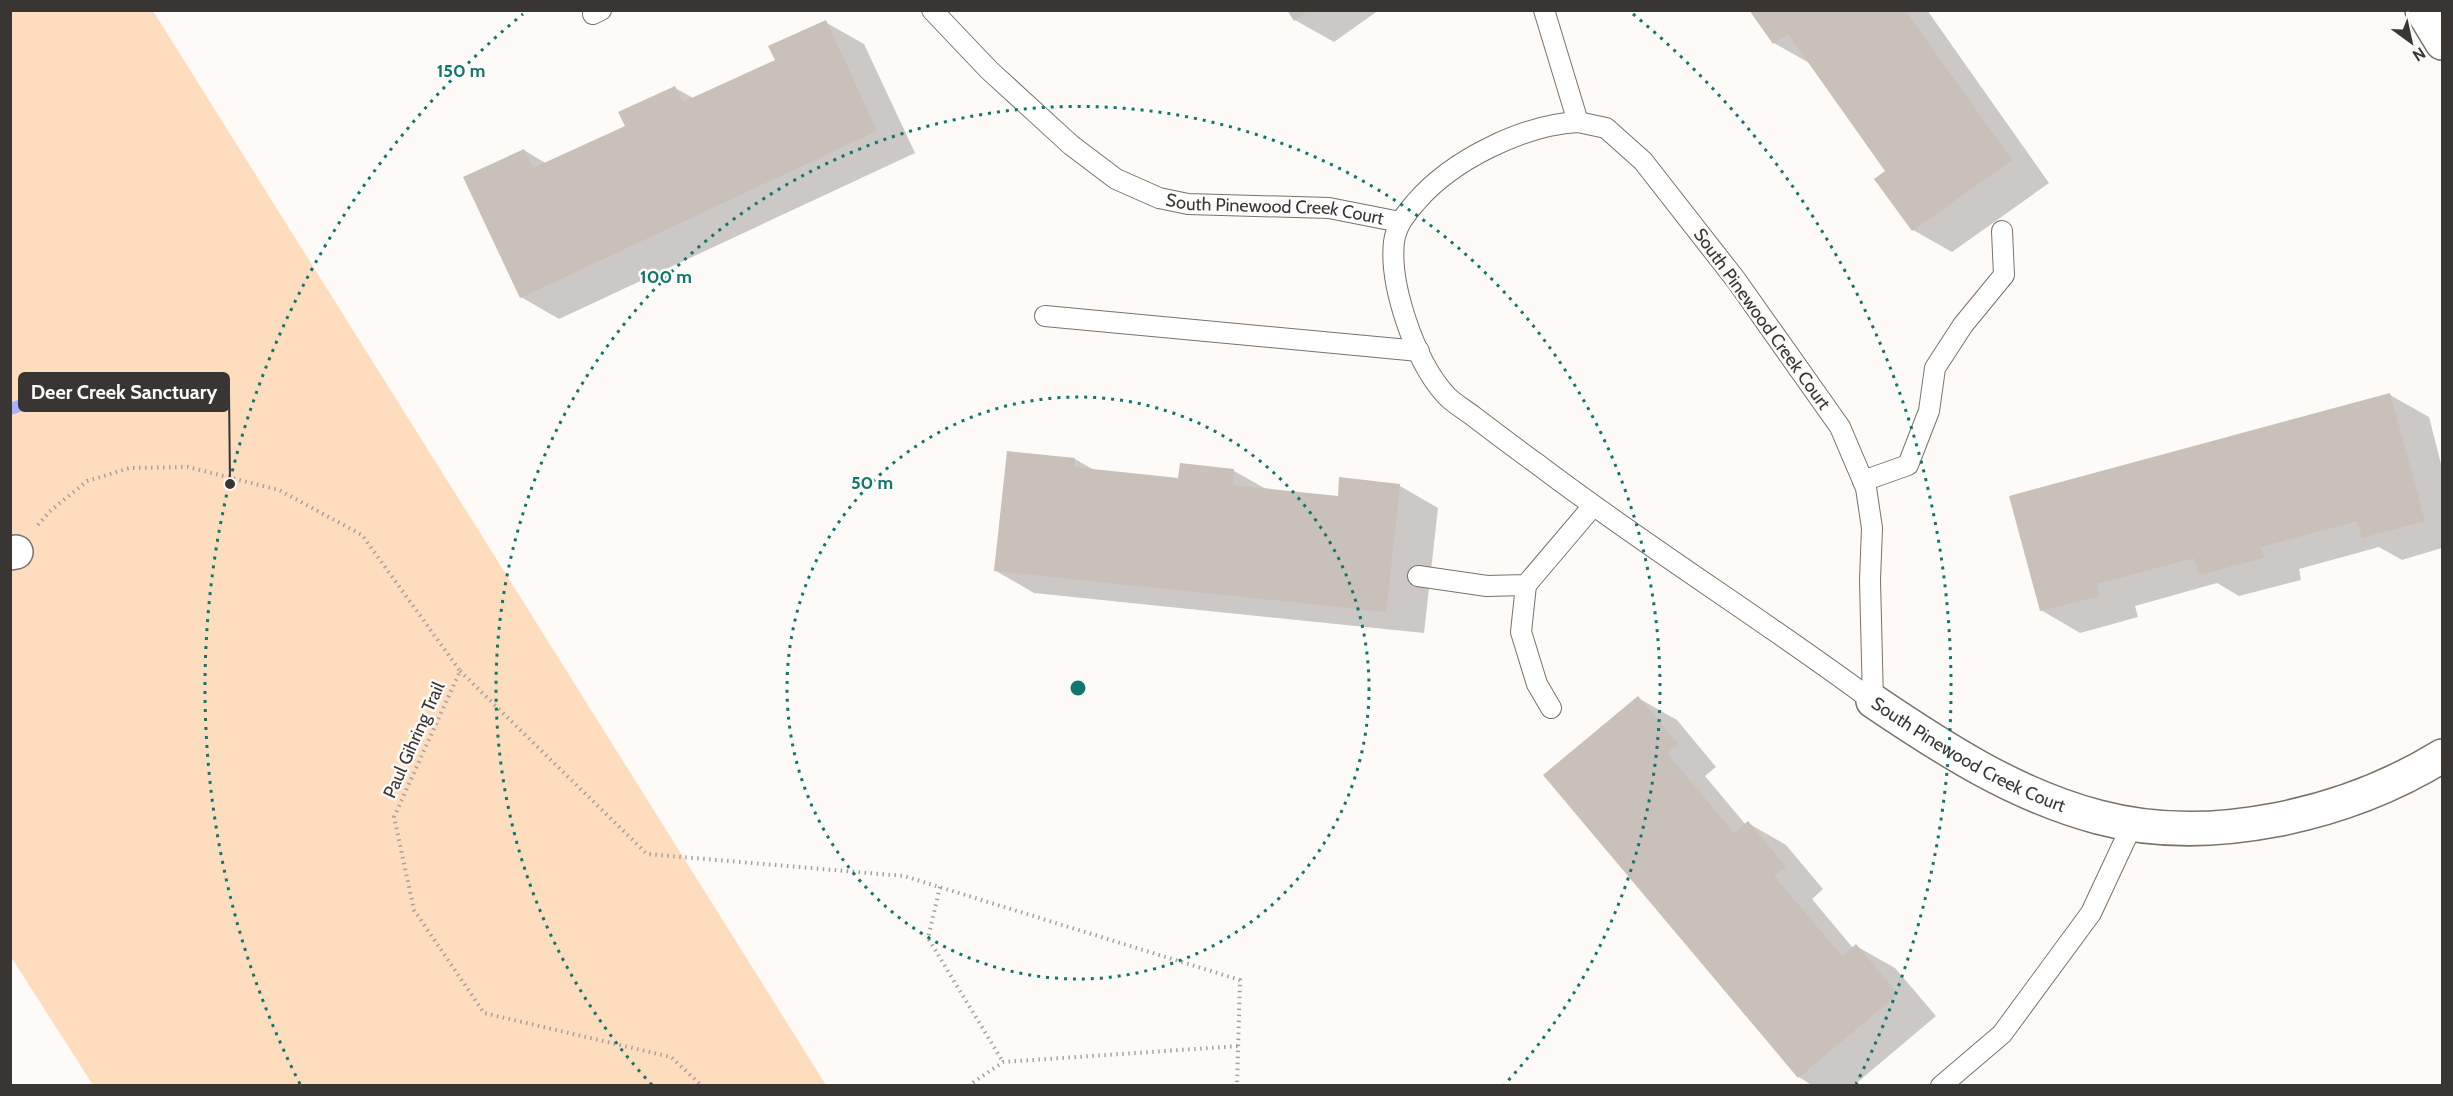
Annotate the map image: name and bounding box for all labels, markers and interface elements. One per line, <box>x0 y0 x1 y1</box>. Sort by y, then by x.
north arrow <box>2381 12 2441 72</box>
text: N <box>2409 43 2429 65</box>
text: 150 m <box>437 60 485 82</box>
street label: South Pinewood Creek Court <box>1164 189 1386 230</box>
street label: South Pinewood Creek Court <box>1689 224 1835 414</box>
text: 100 m <box>640 266 692 288</box>
callout: Deer Creek Sanctuary <box>19 373 229 411</box>
text: Deer Creek Sanctuary <box>31 380 217 404</box>
text: 50 m <box>851 472 893 494</box>
street label: Paul Gihring Trail <box>379 678 450 801</box>
centre of rings <box>1068 678 1088 698</box>
street label: South Pinewood Creek Court <box>1867 692 2068 817</box>

